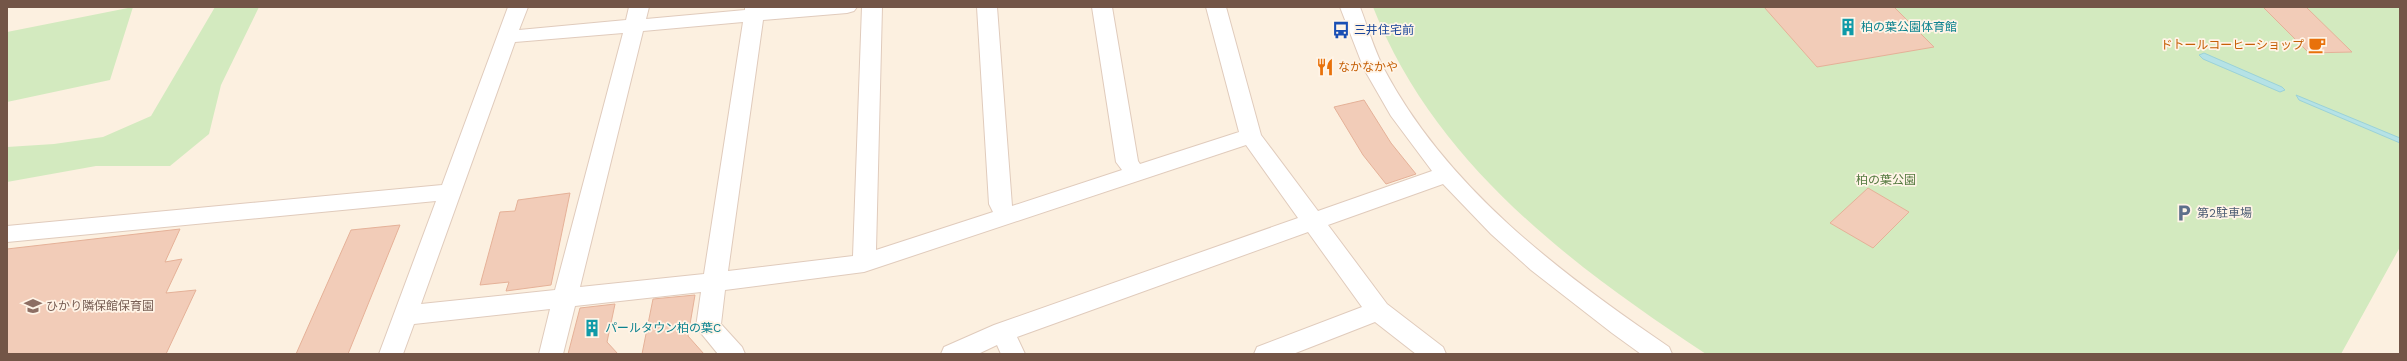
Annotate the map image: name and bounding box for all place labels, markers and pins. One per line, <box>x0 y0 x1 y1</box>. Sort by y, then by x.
building icon: 柏の葉公園体育館 <box>1838 17 1858 37</box>
bus stop icon: 三井住宅前 <box>1331 20 1351 40</box>
place label: 柏の葉公園体育館 <box>1861 20 1957 34</box>
place label: 三井住宅前 <box>1354 23 1414 37</box>
cafe icon: ドトールコーヒーショップ <box>2307 35 2327 55</box>
place label: ドトールコーヒーショップ <box>2160 38 2304 52</box>
restaurant icon: なかなかや <box>1315 57 1335 77</box>
place label: なかなかや <box>1338 60 1398 74</box>
parking icon: 第2駐車場 <box>2174 203 2194 223</box>
place label: 第2駐車場 <box>2197 206 2252 220</box>
school or university icon: ひかり隣保館保育園 <box>23 296 43 316</box>
place label: ひかり隣保館保育園 <box>46 299 154 313</box>
building icon: パールタウン柏の葉C <box>582 318 602 338</box>
place label: パールタウン柏の葉C <box>605 321 721 335</box>

